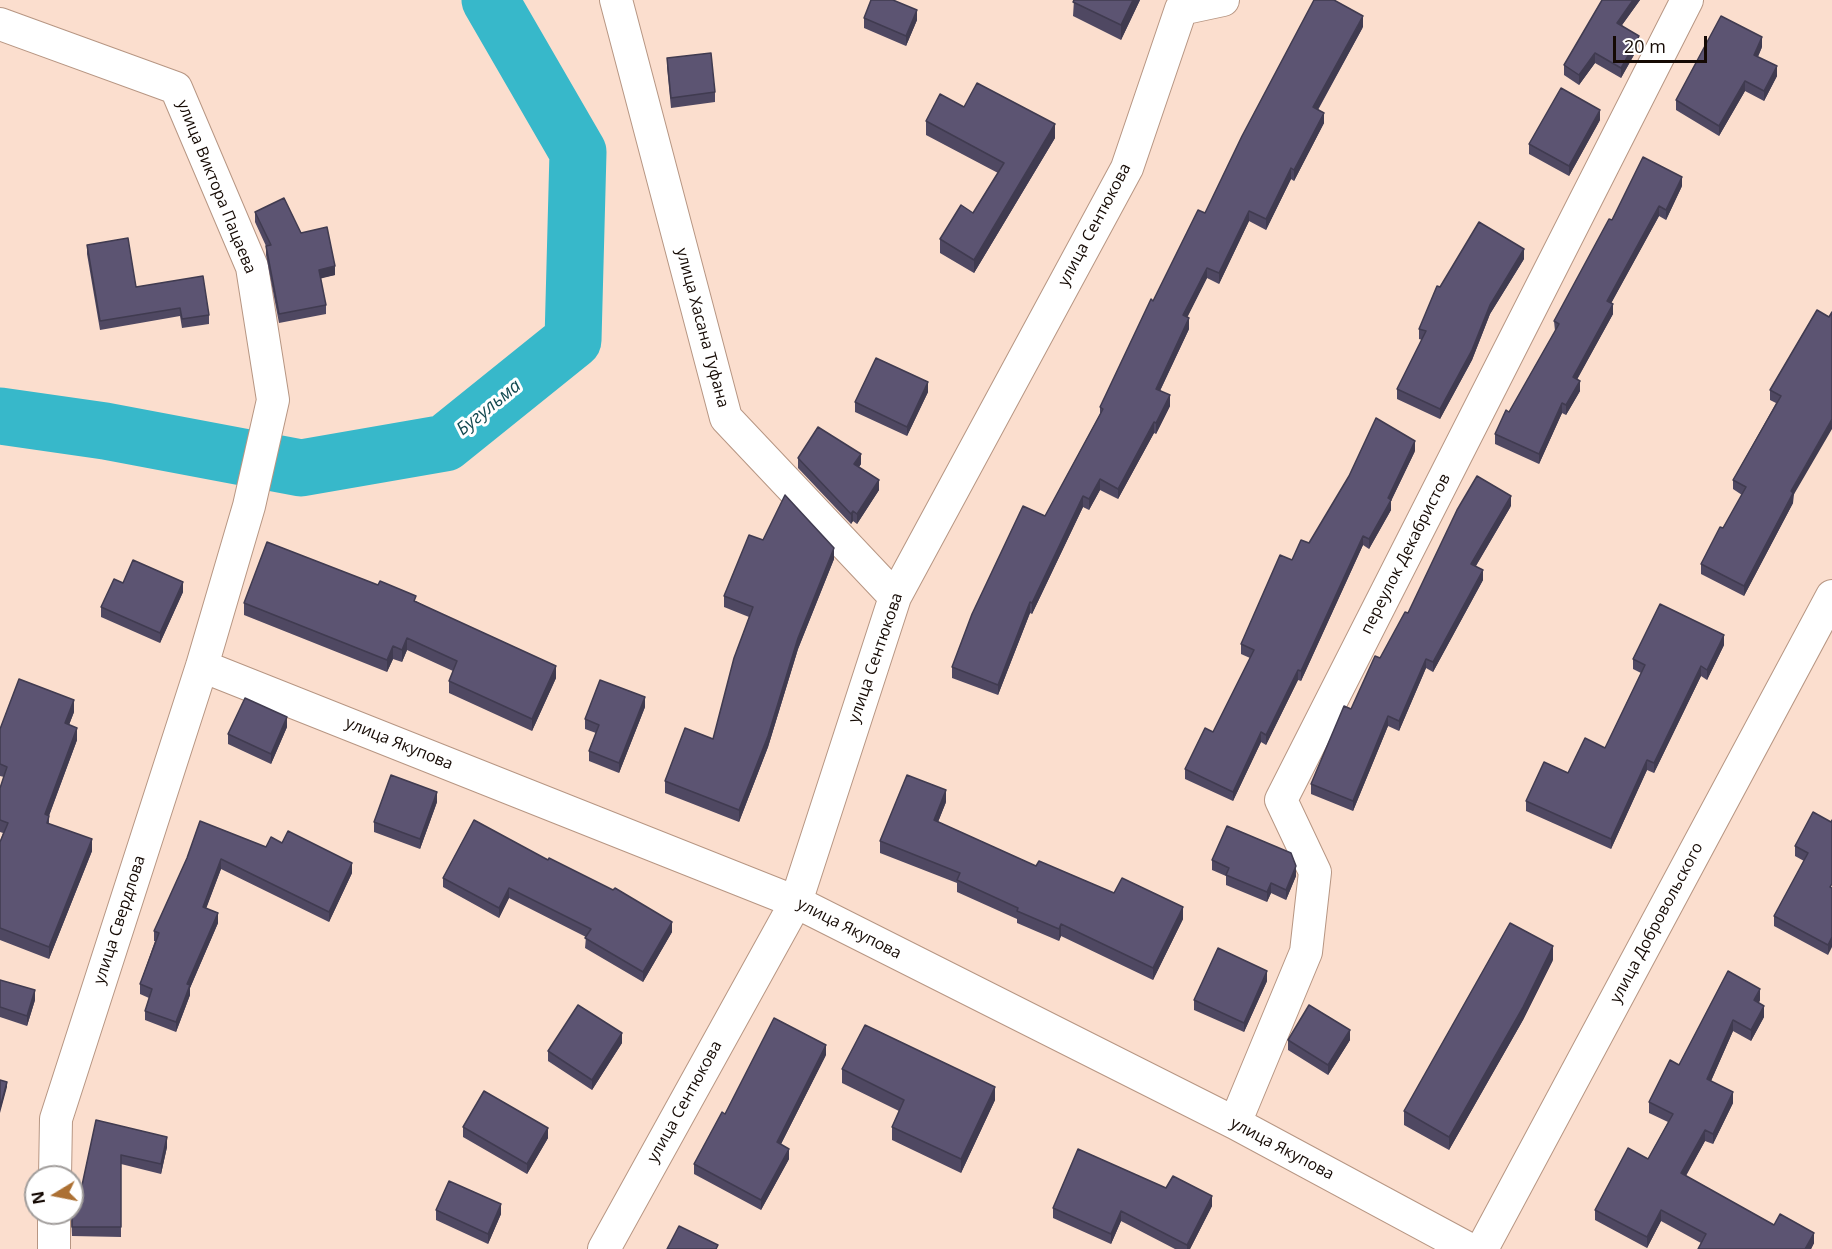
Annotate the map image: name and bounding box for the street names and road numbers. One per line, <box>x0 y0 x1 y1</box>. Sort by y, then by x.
street label: улица Виктора Пацаева <box>172 97 260 277</box>
street label: улица Сентюкова <box>1055 160 1135 290</box>
street label: улица Хасана Туфана <box>671 246 733 410</box>
street label: переулок Декабристов <box>1357 471 1455 637</box>
street label: улица Сентюкова <box>845 590 907 726</box>
street label: улица Якупова <box>342 714 456 774</box>
street label: улица Добровольского <box>1606 839 1708 1007</box>
street label: улица Свердлова <box>90 853 150 987</box>
street label: улица Якупова <box>794 894 904 964</box>
street label: улица Сентюкова <box>644 1038 726 1166</box>
street label: улица Якупова <box>1227 1114 1337 1184</box>

